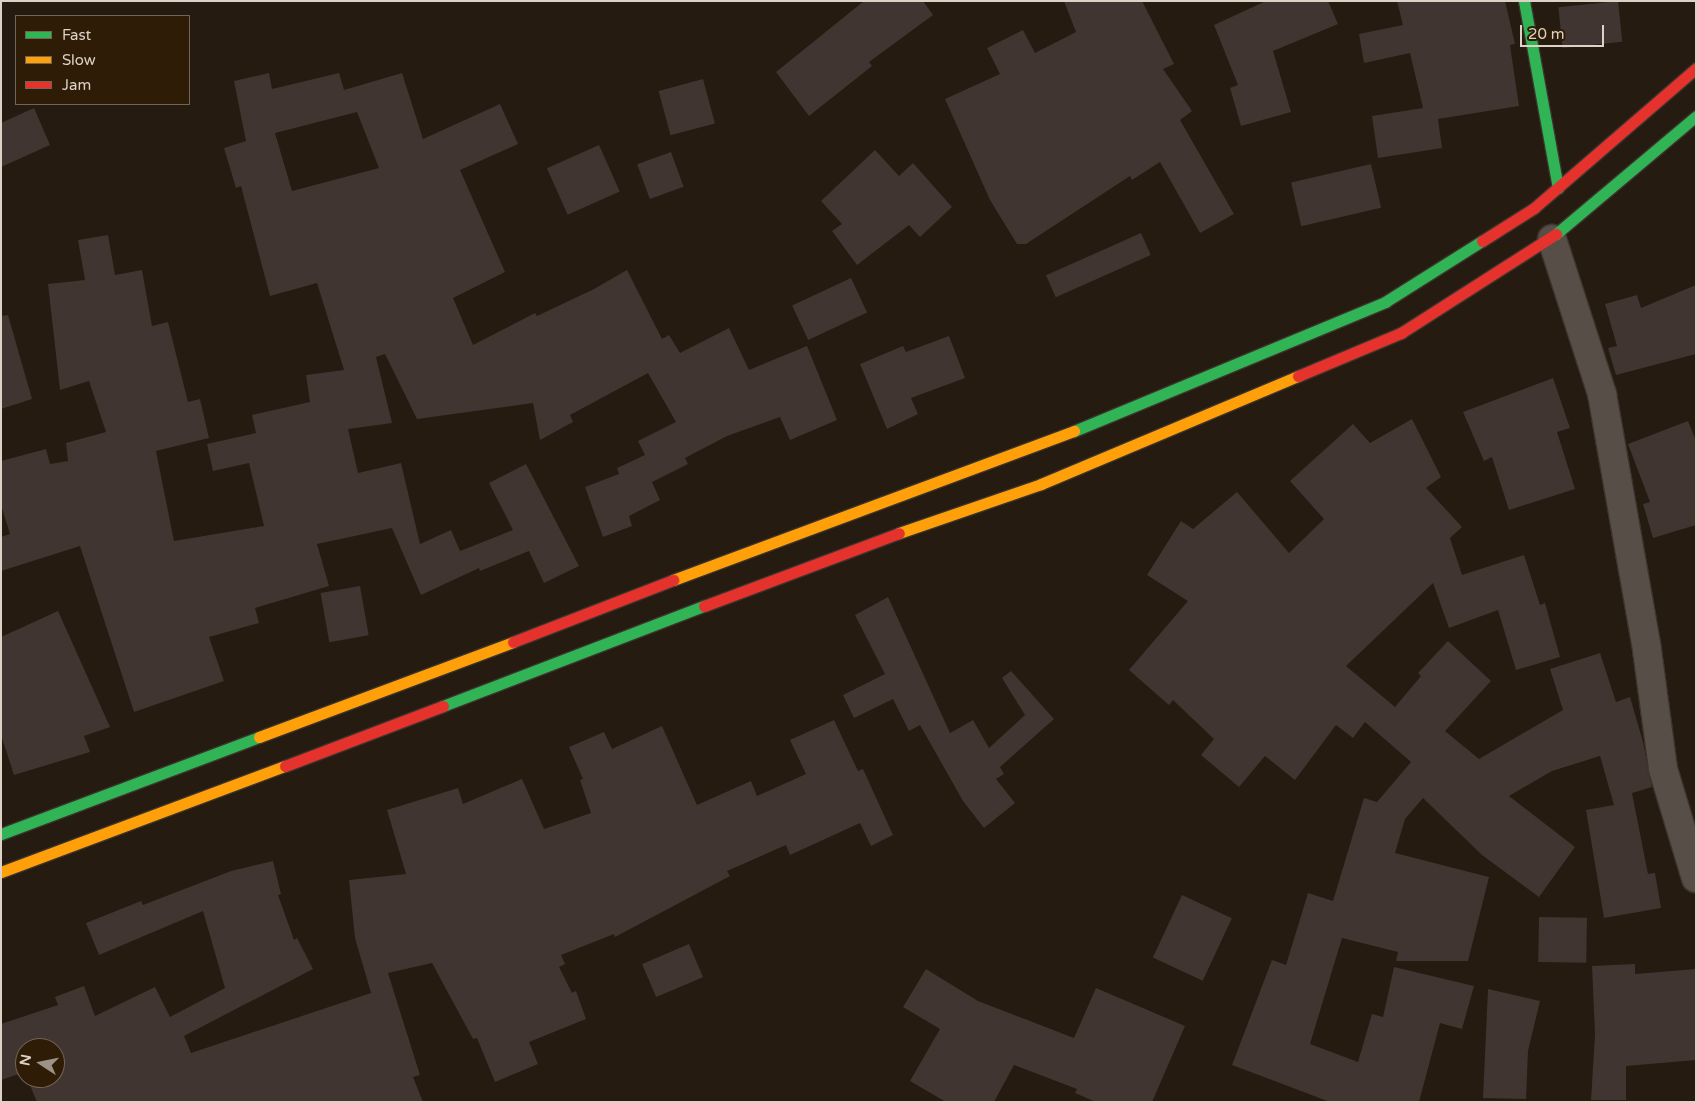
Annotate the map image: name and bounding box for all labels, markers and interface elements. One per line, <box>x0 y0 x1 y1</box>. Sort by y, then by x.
legend <box>15 15 190 105</box>
scale bar <box>1522 15 1606 47</box>
text: 20 m <box>1528 25 1565 43</box>
text: Fast <box>62 26 91 44</box>
text: Slow <box>62 51 96 69</box>
text: Jam <box>62 76 91 94</box>
north arrow <box>15 1038 65 1088</box>
text: N <box>16 1053 35 1067</box>

